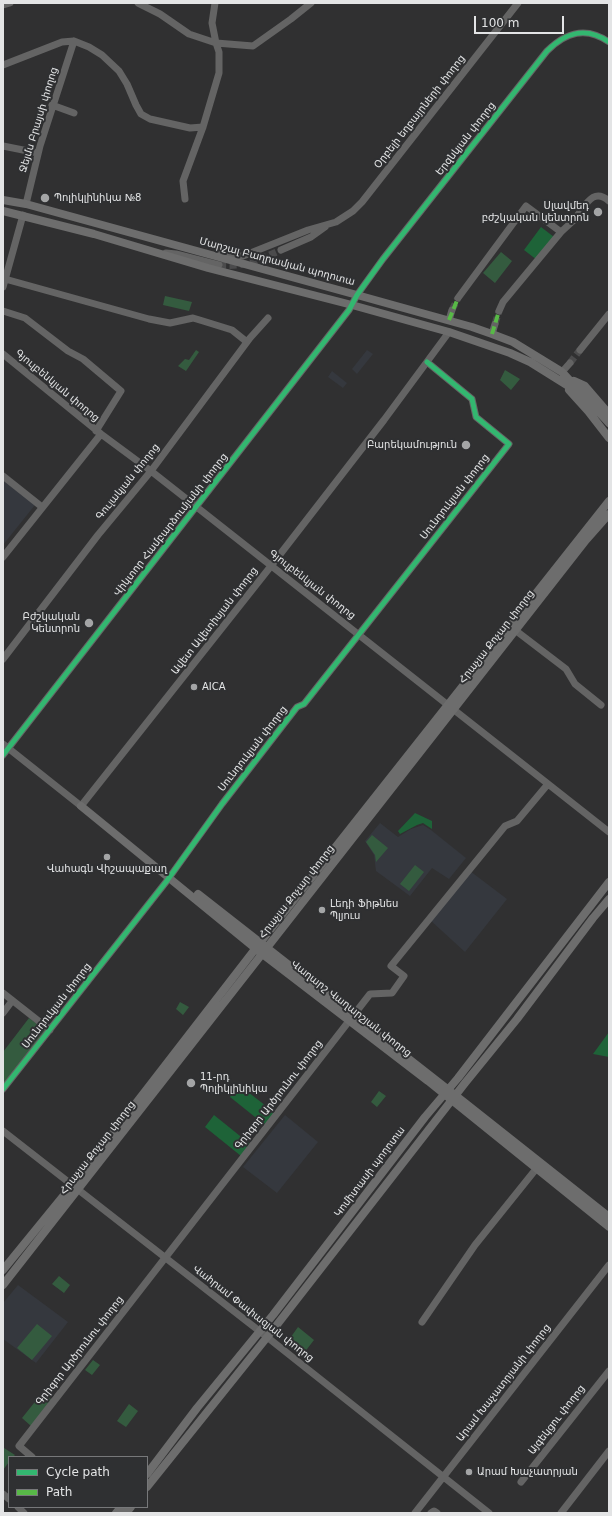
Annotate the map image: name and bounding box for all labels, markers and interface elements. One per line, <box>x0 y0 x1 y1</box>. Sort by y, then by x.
scale bar <box>476 8 566 34</box>
text: 100 m <box>481 16 519 30</box>
street label: Օրբելի եղբայրների փողոց <box>372 53 468 171</box>
street label: Ջեյմս Բրայսի փողոց <box>17 66 61 174</box>
street label: Երզնկյան փողոց <box>434 100 498 178</box>
marker: Պոլիկլինիկա №8 <box>39 192 51 204</box>
place label: Պոլիկլինիկա №8 <box>54 192 141 204</box>
place label: Սլավմեդ բժշկական կենտրոն <box>482 200 589 224</box>
marker: Սլավմեդ բժշկական կենտրոն <box>592 206 604 218</box>
street label: Մարշալ Բաղրամյան պողոտա <box>198 235 356 289</box>
street label: Գյուլբենկյան փողոց <box>13 347 101 425</box>
place label: Բարեկամություն <box>367 439 457 451</box>
marker: Բարեկամություն <box>460 439 472 451</box>
street label: Գուլակյան փողոց <box>94 442 162 522</box>
street label: Վիկտոր Համբարձումյանի փողոց <box>111 451 231 599</box>
street label: Սունդուկյան փողոց <box>418 452 492 542</box>
street label: Գյուլբենկյան փողոց <box>267 548 357 622</box>
street label: Ավետ Ավետիսյան փողոց <box>169 565 261 677</box>
street label: Հրաչյա Քոչար փողոց <box>457 588 537 686</box>
place label: Բժշկական Կենտրոն <box>23 611 80 634</box>
marker: Բժշկական Կենտրոն <box>83 617 95 629</box>
place label: AICA <box>202 681 226 693</box>
marker: AICA <box>189 682 199 692</box>
street label: Սունդուկյան փողոց <box>216 704 290 794</box>
street label: Հրաչյա Քոչար փողոց <box>257 843 337 941</box>
marker: Վահագն Վիշապաքաղ <box>102 852 112 862</box>
place label: Վահագն Վիշապաքաղ <box>47 863 167 875</box>
place label: Լեդի Ֆիթնես Պլյուս <box>330 898 398 922</box>
marker: Լեդի Ֆիթնես Պլյուս <box>317 905 327 915</box>
street label: Վաղարշ Վաղարշյան փողոց <box>288 958 414 1060</box>
street label: Սունդուկյան փողոց <box>20 961 94 1051</box>
street label: Գրիգոր Արծրունու փողոց <box>233 1038 325 1152</box>
place label: 11-րդ Պոլիկլինիկա <box>200 1071 268 1094</box>
marker: 11-րդ Պոլիկլինիկա <box>185 1077 197 1089</box>
street label: Հրաչյա Քոչար փողոց <box>58 1099 138 1197</box>
street label: Կոմիտասի պողոտա <box>332 1125 408 1219</box>
street label: Վահրամ Փափազյան փողոց <box>190 1263 316 1365</box>
street label: Գրիգոր Արծրունու փողոց <box>34 1294 126 1408</box>
street label: Արամ Խաչատրյանի փողոց <box>454 1322 554 1444</box>
street label: Այգեկցու փողոց <box>526 1383 588 1457</box>
legend <box>8 1456 148 1508</box>
text: Cycle path <box>46 1465 110 1479</box>
place label: Արամ Խաչատրյան <box>477 1466 578 1478</box>
marker: Արամ Խաչատրյան <box>464 1467 474 1477</box>
text: Path <box>46 1485 72 1499</box>

